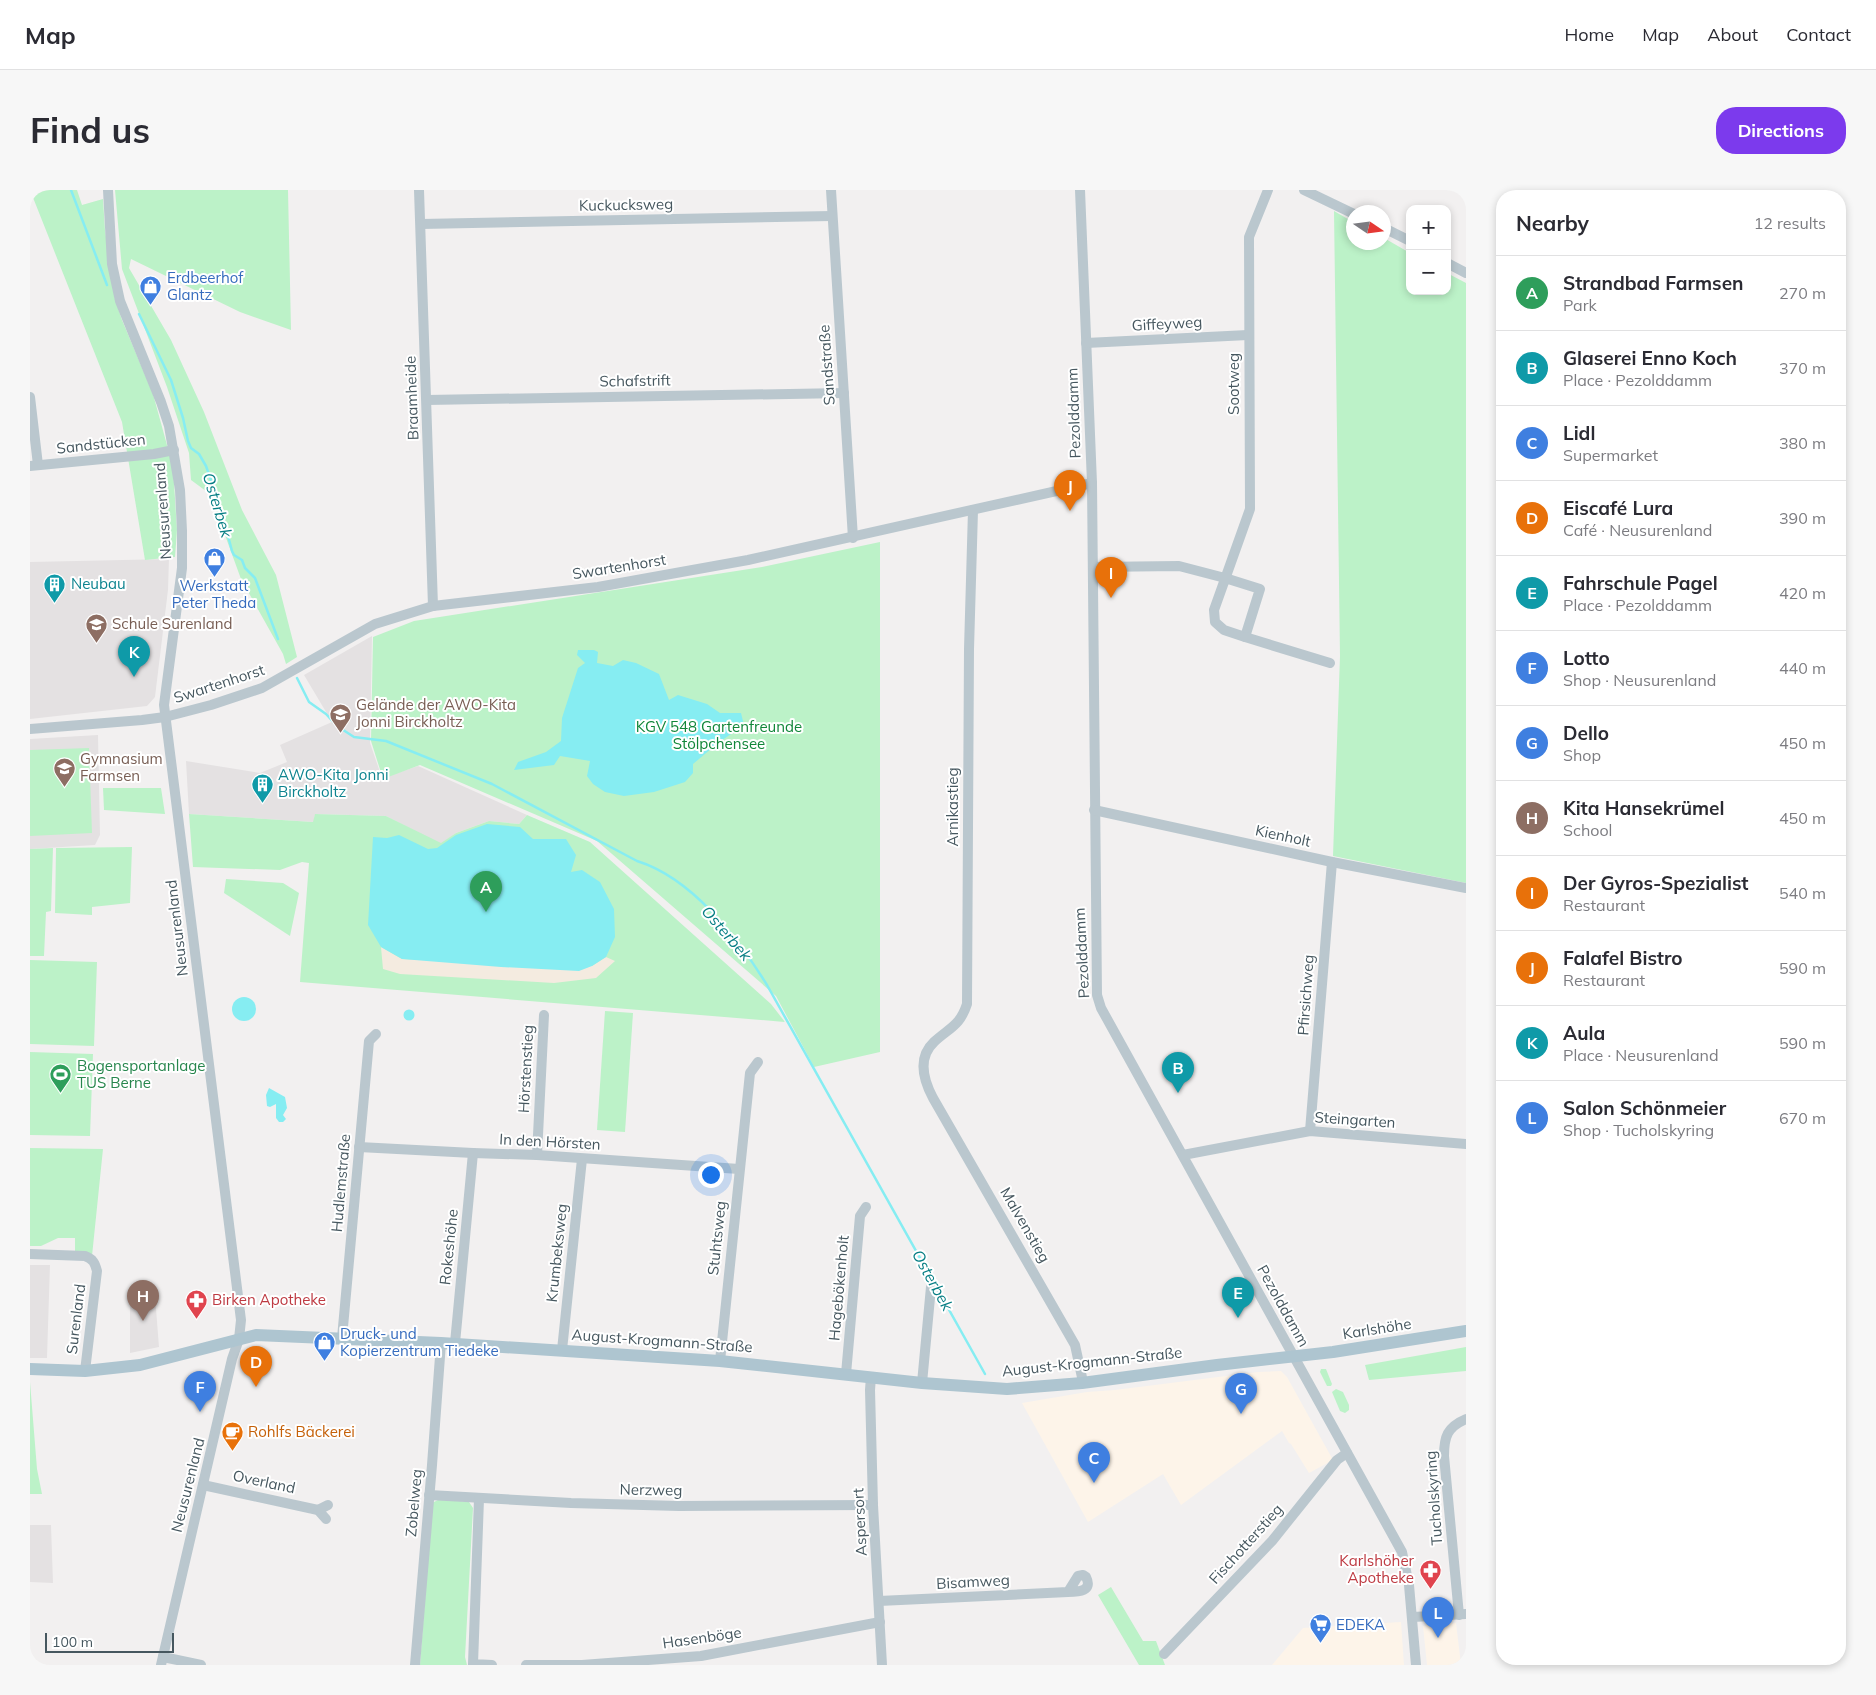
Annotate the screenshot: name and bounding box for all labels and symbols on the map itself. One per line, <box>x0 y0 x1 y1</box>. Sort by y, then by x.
street label: Kuckucksweg <box>579 194 673 215</box>
north arrow <box>1346 205 1391 250</box>
place label: Erdbeerhof Glantz <box>167 268 244 304</box>
shop icon: Erdbeerhof Glantz <box>139 275 163 306</box>
street label: Giffeyweg <box>1131 312 1203 335</box>
street label: Sandstraße <box>814 324 839 406</box>
street label: Sootweg <box>1224 353 1243 415</box>
street label: Braamheide <box>401 356 422 441</box>
street label: Pezolddamm <box>1062 367 1085 459</box>
street label: Schafstrift <box>599 370 671 391</box>
street label: Sandstücken <box>56 429 146 458</box>
street label: Neusurenland <box>150 462 175 560</box>
water label: Osterbek <box>199 470 238 541</box>
pin: J <box>1054 470 1086 511</box>
shop icon: Werkstatt Peter Theda <box>202 546 226 577</box>
street label: Swartenhorst <box>571 550 667 583</box>
pin: I <box>1095 557 1127 598</box>
building icon: Neubau <box>43 572 67 603</box>
place label: Neubau <box>71 574 126 593</box>
place label: Werkstatt Peter Theda <box>172 576 256 612</box>
school or university icon: Schule Surenland <box>84 612 108 643</box>
place label: Schule Surenland <box>112 614 233 633</box>
pin: K <box>118 636 150 677</box>
street label: Swartenhorst <box>171 660 267 707</box>
place label: Gelände der AWO-Kita Jonni Birckholtz <box>356 695 516 731</box>
school or university icon: Gelände der AWO-Kita Jonni Birckholtz <box>328 702 352 733</box>
park label: KGV 548 Gartenfreunde Stölpchensee <box>636 717 802 753</box>
place label: Gymnasium Farmsen <box>80 749 163 785</box>
school or university icon: Gymnasium Farmsen <box>52 756 76 787</box>
place label: AWO-Kita Jonni Birckholtz <box>278 765 389 801</box>
street label: Arnikastieg <box>943 768 962 846</box>
building icon: AWO-Kita Jonni Birckholtz <box>250 772 274 803</box>
street label: Kienholt <box>1254 820 1313 851</box>
pin: A <box>470 871 502 912</box>
street label: Neusurenland <box>161 879 192 977</box>
water label: Osterbek <box>698 901 757 965</box>
street label: Pezolddamm <box>1070 907 1093 999</box>
street label: Pfirsichweg <box>1293 954 1318 1036</box>
street label: Hörstenstieg <box>514 1024 537 1114</box>
pin: B <box>1162 1052 1194 1093</box>
place label: Bogensportanlage TUS Berne <box>77 1056 205 1092</box>
sports icon: Bogensportanlage TUS Berne <box>49 1063 73 1094</box>
street label: Steingarten <box>1314 1107 1396 1132</box>
street label: In den Hörsten <box>499 1129 601 1154</box>
street label: Hudlemstraße <box>327 1133 354 1233</box>
your location <box>698 1162 724 1188</box>
street label: Malvenstieg <box>996 1184 1055 1266</box>
street label: Stuhtsweg <box>703 1200 730 1276</box>
street label: Krumbeksweg <box>542 1203 571 1303</box>
street label: Rokeshöhe <box>435 1208 462 1286</box>
street label: Hagebökenholt <box>824 1234 853 1342</box>
water label: Osterbek <box>908 1246 958 1315</box>
street label: Pezolddamm <box>1253 1262 1314 1350</box>
pin: E <box>1222 1277 1254 1318</box>
pin: H <box>127 1280 159 1321</box>
street label: Surenland <box>62 1283 89 1355</box>
pharmacy icon: Birken Apotheke <box>184 1288 208 1319</box>
place label: Birken Apotheke <box>212 1290 326 1309</box>
street label: Karlshöhe <box>1341 1314 1413 1343</box>
place label: Druck- und Kopierzentrum Tiedeke <box>340 1324 499 1360</box>
street label: August-Krogmann-Straße <box>571 1325 753 1356</box>
shop icon: Druck- und Kopierzentrum Tiedeke <box>312 1331 336 1362</box>
street label: August-Krogmann-Straße <box>1001 1343 1183 1380</box>
pin: D <box>240 1346 272 1387</box>
pin: F <box>184 1371 216 1412</box>
pin: G <box>1225 1373 1257 1414</box>
cafe icon: Rohlfs Bäckerei <box>220 1420 244 1451</box>
place label: Rohlfs Bäckerei <box>248 1422 355 1441</box>
street label: Neusurenland <box>167 1436 208 1534</box>
pin: C <box>1078 1442 1110 1483</box>
street label: Tucholskyring <box>1421 1450 1446 1546</box>
street label: Overland <box>231 1466 297 1497</box>
street label: Zobelweg <box>401 1468 426 1538</box>
street label: Nerzweg <box>620 1479 683 1500</box>
street label: Aspersort <box>848 1488 871 1556</box>
street label: Fischotterstieg <box>1205 1500 1287 1588</box>
place label: Karlshöher Apotheke <box>1339 1551 1415 1587</box>
pharmacy icon: Karlshöher Apotheke <box>1418 1558 1442 1589</box>
street label: Bisamweg <box>936 1570 1010 1593</box>
pin: L <box>1422 1597 1454 1638</box>
supermarket icon: EDEKA <box>1308 1613 1332 1644</box>
place label: EDEKA <box>1336 1615 1385 1634</box>
street label: Hasenböge <box>661 1623 743 1652</box>
scale bar <box>45 1630 174 1653</box>

